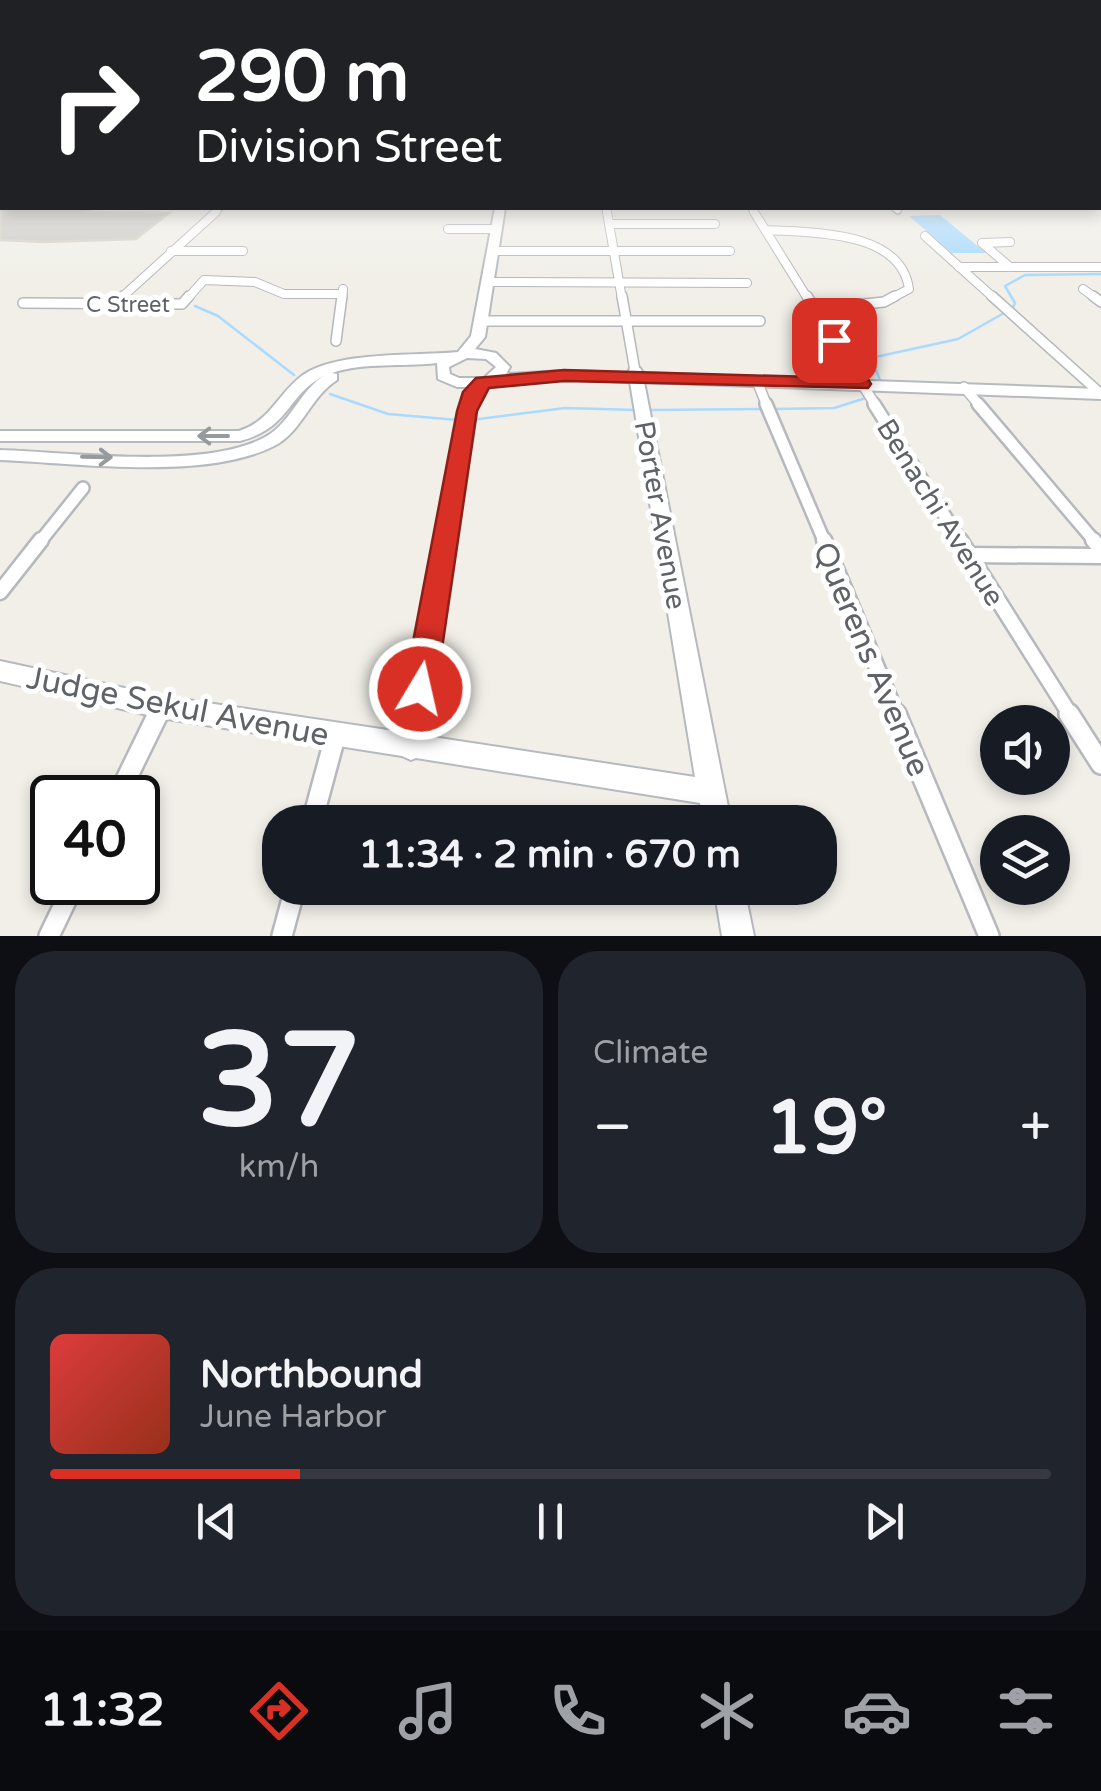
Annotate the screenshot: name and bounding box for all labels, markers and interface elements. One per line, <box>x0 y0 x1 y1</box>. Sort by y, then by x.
text: 290 m <box>195 36 409 120</box>
icon: right <box>30 40 160 170</box>
text: Division Street <box>195 121 503 175</box>
street label: C Street <box>86 292 170 318</box>
pin <box>792 298 877 383</box>
icon: arrive <box>807 313 862 368</box>
street label: Benachi Avenue <box>869 413 1011 612</box>
street label: Porter Avenue <box>627 418 693 612</box>
one-way arrow <box>198 426 230 446</box>
one-way arrow <box>81 447 113 466</box>
street label: Querens Avenue <box>805 536 938 782</box>
position arrow <box>368 637 472 741</box>
street label: Judge Sekul Avenue <box>24 659 332 755</box>
map controls <box>980 705 1070 905</box>
button: sound <box>980 705 1070 795</box>
speed limit sign: 40 <box>30 775 160 905</box>
button: layers <box>980 815 1070 905</box>
text: 11:34 · 2 min · 670 m <box>358 832 741 878</box>
text: 37 <box>197 1005 361 1161</box>
text: Climate <box>593 1034 708 1072</box>
text: 19° <box>765 1083 887 1173</box>
text: − <box>593 1095 632 1161</box>
text: + <box>1020 1095 1051 1161</box>
text: km/h <box>239 1148 319 1186</box>
text: Northbound <box>200 1352 423 1398</box>
text: June Harbor <box>200 1398 387 1436</box>
icon: previous <box>189 1494 244 1549</box>
icon: pause <box>523 1494 578 1549</box>
icon: next <box>857 1494 912 1549</box>
icon: directions <box>244 1676 314 1746</box>
icon: music <box>393 1676 463 1746</box>
icon: phone <box>543 1676 613 1746</box>
icon: climate <box>692 1676 762 1746</box>
icon: car <box>842 1676 912 1746</box>
icon: filters <box>991 1676 1061 1746</box>
text: 11:32 <box>40 1684 164 1738</box>

